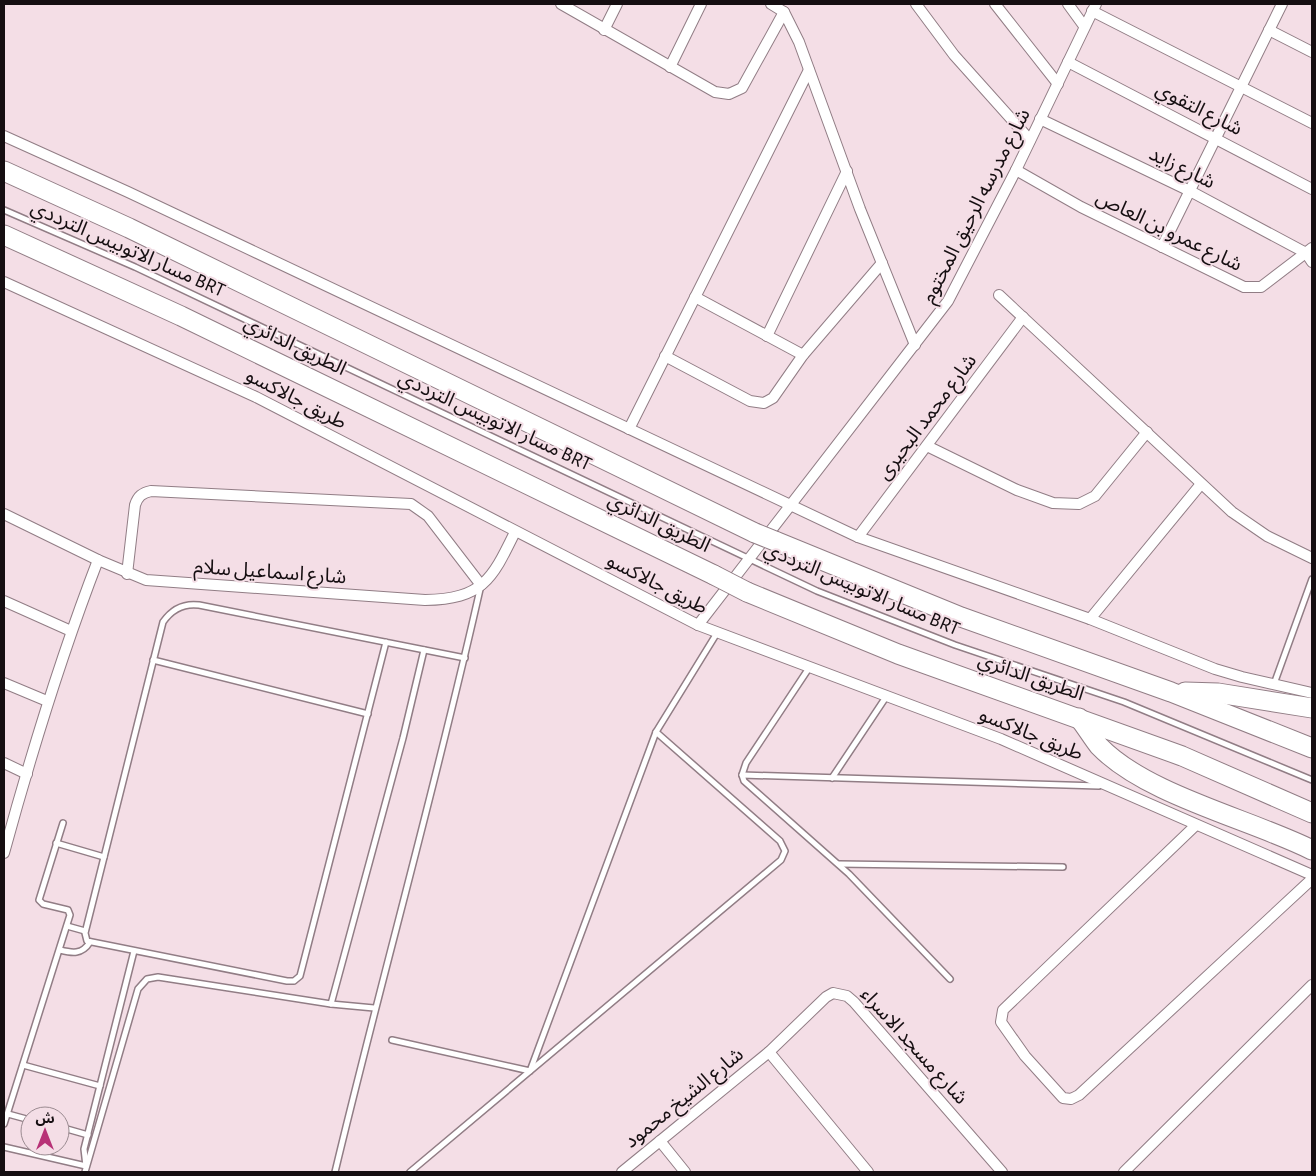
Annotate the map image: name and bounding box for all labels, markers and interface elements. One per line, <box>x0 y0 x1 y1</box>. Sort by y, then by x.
street label: شارع التقوي <box>1150 79 1246 143</box>
street label: شارع مدرسه الرحيق المختوم <box>918 105 1037 308</box>
street label: شارع زايد <box>1144 144 1218 196</box>
street label: شارع عمرو بن العاص <box>1091 187 1245 279</box>
street label: مسار الاتوبيس الترددي BRT <box>26 197 228 305</box>
street label: الطريق الدائري <box>239 313 349 383</box>
street label: شارع محمد البحيرى <box>874 351 984 486</box>
street label: طريق جالاكسو <box>241 365 350 435</box>
street label: مسار الاتوبيس الترددي BRT <box>393 367 595 479</box>
street label: الطريق الدائري <box>603 490 713 560</box>
street label: مسار الاتوبيس الترددي BRT <box>759 539 963 644</box>
street label: طريق جالاكسو <box>602 550 711 620</box>
street label: شارع اسماعيل سلام <box>193 557 347 591</box>
street label: الطريق الدائري <box>974 650 1087 709</box>
street label: طريق جالاكسو <box>975 704 1086 766</box>
street label: شارع مسجد الاسراء <box>854 984 971 1111</box>
street label: شارع الشيخ محمود <box>621 1044 750 1155</box>
north arrow <box>20 1106 70 1156</box>
text: ش <box>35 1112 55 1126</box>

